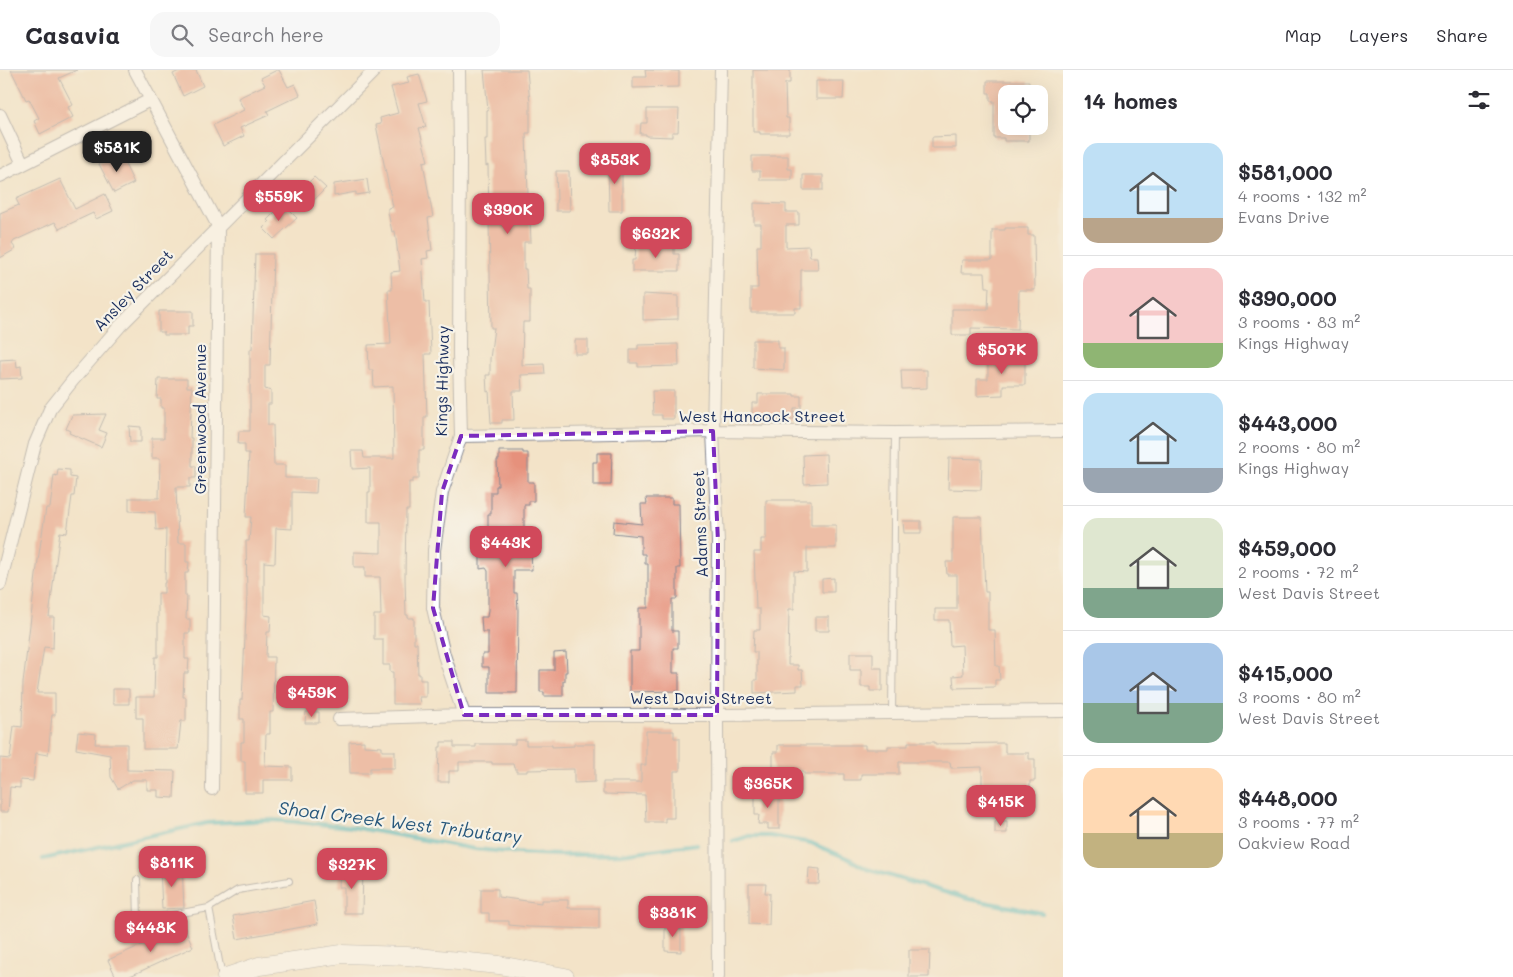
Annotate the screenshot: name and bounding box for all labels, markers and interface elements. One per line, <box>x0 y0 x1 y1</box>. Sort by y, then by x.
search box <box>150 12 500 57</box>
text: Casavia <box>25 19 120 50</box>
icon: search <box>168 21 196 49</box>
text: Search here <box>208 22 324 47</box>
text: Map <box>1285 23 1321 47</box>
text: Layers <box>1349 23 1408 47</box>
text: Share <box>1436 23 1488 47</box>
map controls <box>998 85 1048 135</box>
button: locate <box>998 85 1048 135</box>
icon: filters <box>1465 86 1493 114</box>
text: 14 homes <box>1083 87 1178 114</box>
pin: $581K <box>82 131 152 173</box>
text: $581K <box>94 136 140 157</box>
pin: $853K <box>580 142 650 185</box>
text: $853K <box>590 148 640 169</box>
text: $581,000 <box>1238 158 1333 185</box>
icon: home <box>1123 163 1183 223</box>
pin: $559K <box>244 180 314 222</box>
text: $559K <box>255 185 303 206</box>
text: 4 rooms · 132 m² <box>1238 185 1367 206</box>
pin: $390K <box>473 192 543 235</box>
text: $390K <box>483 198 533 219</box>
text: Evans Drive <box>1238 206 1330 227</box>
pin: $632K <box>621 216 691 259</box>
text: $632K <box>632 222 680 243</box>
street label: Ansley Street <box>88 244 177 335</box>
text: $390,000 <box>1238 284 1337 311</box>
icon: home <box>1123 288 1183 348</box>
text: 3 rooms · 83 m² <box>1238 311 1360 332</box>
street label: Kings Highway <box>430 325 453 437</box>
pin: $507K <box>967 332 1037 375</box>
text: Kings Highway <box>1238 332 1349 353</box>
text: $507K <box>978 338 1026 359</box>
street label: Greenwood Avenue <box>189 344 210 494</box>
street label: West Hancock Street <box>679 405 845 426</box>
text: $443,000 <box>1238 409 1337 436</box>
icon: home <box>1123 413 1183 473</box>
text: 2 rooms · 80 m² <box>1238 436 1360 457</box>
text: Kings Highway <box>1238 457 1349 478</box>
street label: Adams Street <box>687 470 712 578</box>
pin: $443K <box>471 526 541 568</box>
text: $443K <box>481 531 531 552</box>
text: $459,000 <box>1238 534 1336 561</box>
icon: home <box>1123 538 1183 598</box>
text: 2 rooms · 72 m² <box>1238 561 1359 582</box>
text: West Davis Street <box>1238 582 1380 603</box>
text: $415,000 <box>1238 659 1333 686</box>
icon: home <box>1123 663 1183 723</box>
pin: $459K <box>277 676 347 718</box>
text: $459K <box>287 681 337 702</box>
text: 3 rooms · 80 m² <box>1238 686 1361 707</box>
street label: West Davis Street <box>630 687 772 708</box>
text: West Davis Street <box>1238 707 1380 728</box>
pin: $365K <box>733 766 803 809</box>
text: $365K <box>743 772 793 793</box>
pin: $415K <box>966 784 1036 827</box>
text: $448,000 <box>1238 784 1338 811</box>
icon: home <box>1123 788 1183 848</box>
text: $415K <box>978 790 1025 811</box>
water label: Shoal Creek West Tributary <box>277 795 524 849</box>
text: 3 rooms · 77 m² <box>1238 811 1359 832</box>
text: Oakview Road <box>1238 832 1350 853</box>
pin: $811K <box>137 846 207 888</box>
pin: $327K <box>317 848 387 890</box>
text: $811K <box>150 851 194 872</box>
text: $327K <box>328 853 376 874</box>
pin: $381K <box>638 896 708 938</box>
text: $381K <box>649 901 697 922</box>
pin: $448K <box>116 910 186 953</box>
text: $448K <box>126 916 176 937</box>

